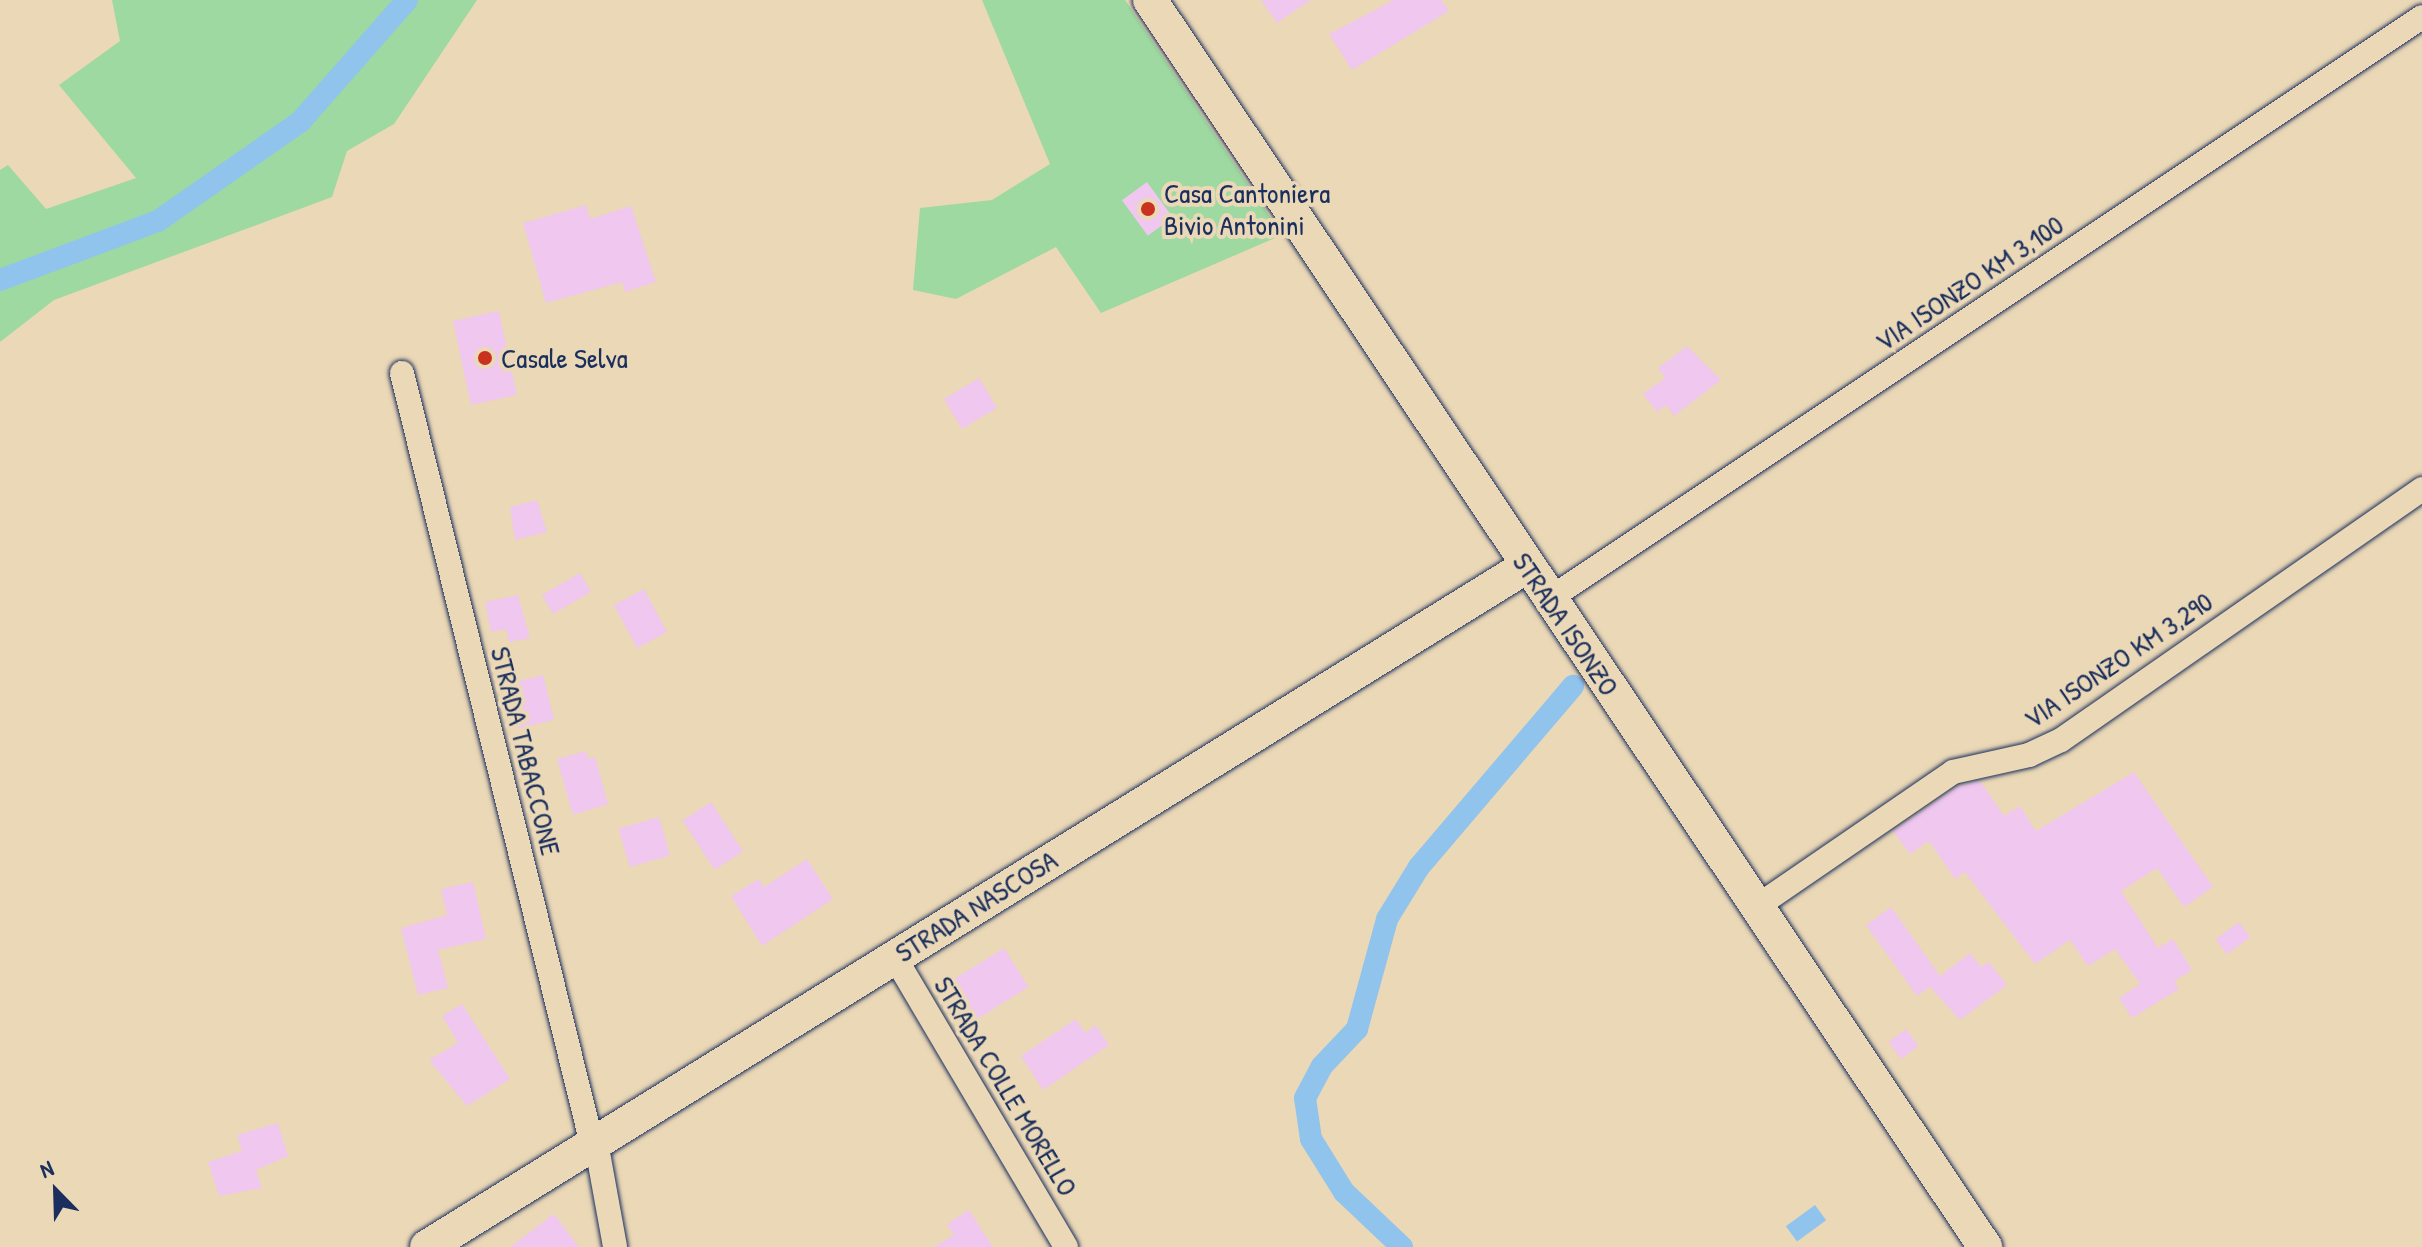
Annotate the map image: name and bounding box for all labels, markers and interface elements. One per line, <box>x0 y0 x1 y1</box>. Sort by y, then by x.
place label: Casa Cantoniera Bivio Antonini <box>1164 176 1330 242</box>
marker: Casa Cantoniera Bivio Antonini <box>1139 200 1157 218</box>
street label: VIA ISONZO KM 3,100 <box>1869 208 2069 358</box>
place label: Casale Selva <box>501 341 628 375</box>
marker: Casale Selva <box>476 349 494 367</box>
street label: STRADA ISONZO <box>1506 546 1626 702</box>
street label: VIA ISONZO KM 3,290 <box>2017 584 2219 736</box>
street label: STRADA TABACCONE <box>484 643 568 859</box>
street label: STRADA NASCOSA <box>889 843 1063 969</box>
street label: STRADA COLLE MORELLO <box>927 970 1085 1202</box>
north arrow <box>16 1151 96 1231</box>
text: N <box>35 1153 58 1185</box>

